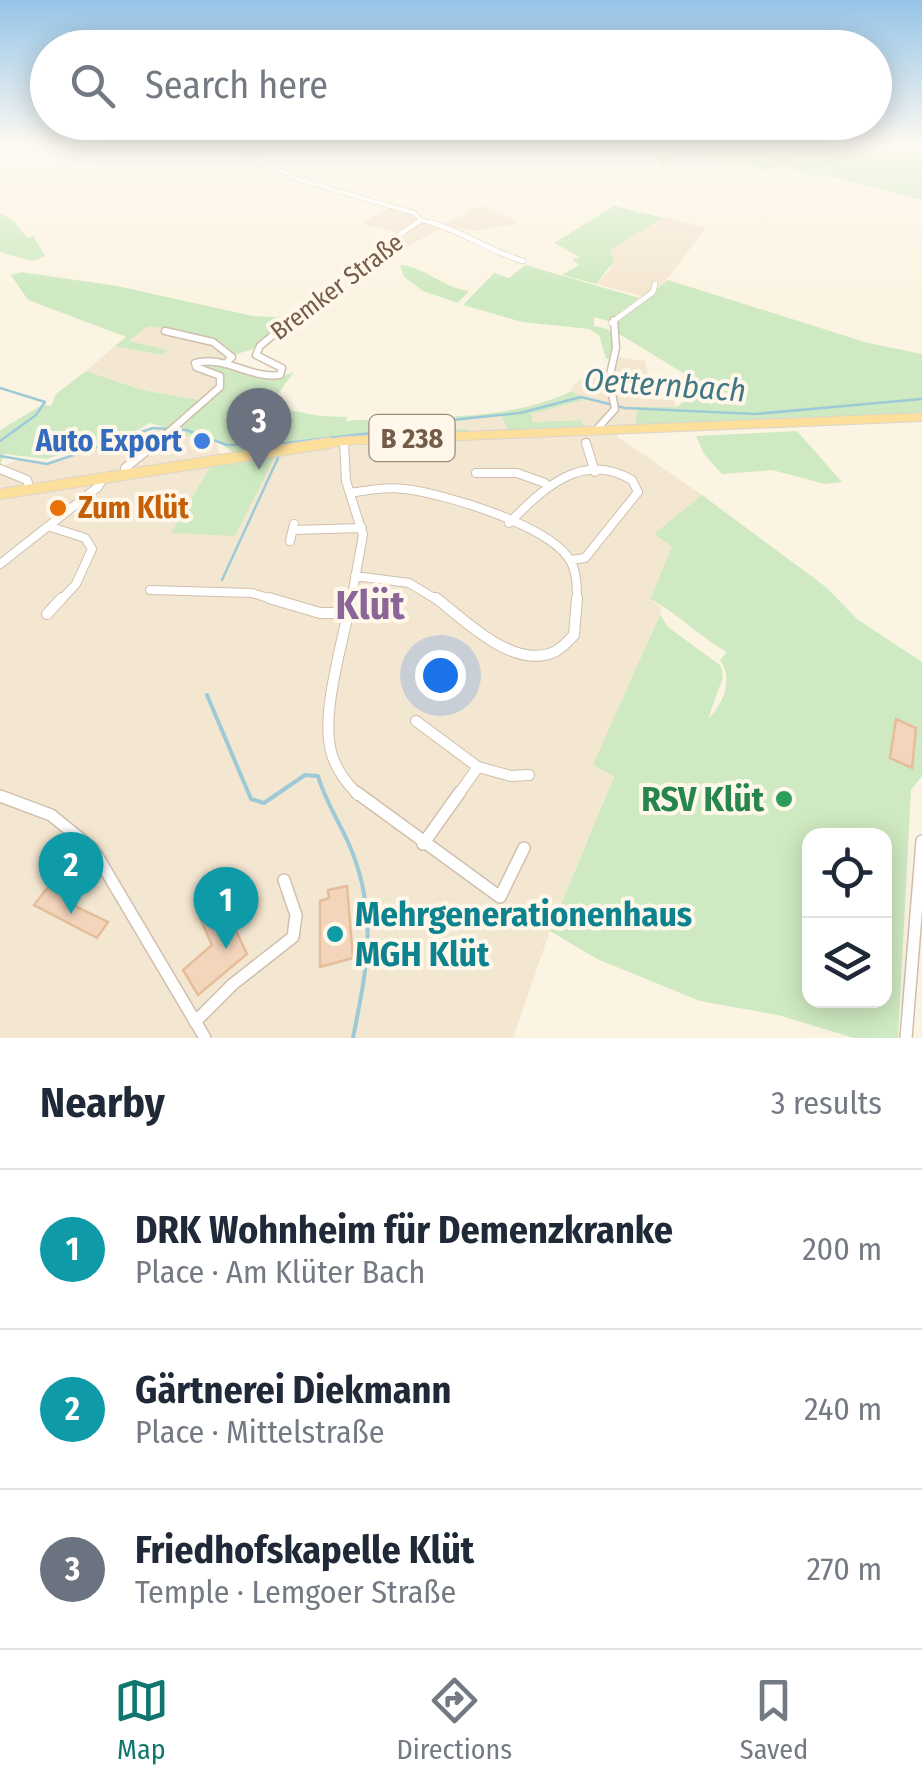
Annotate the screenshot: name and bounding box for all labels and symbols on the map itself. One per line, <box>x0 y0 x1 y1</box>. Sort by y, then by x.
street label: Bremker Straße <box>265 227 409 347</box>
water label: Oetternbach <box>583 360 747 410</box>
pin: 3 <box>226 388 292 470</box>
road number: B 238 <box>370 415 454 461</box>
place label: Auto Export <box>35 423 182 459</box>
marker: Auto Export <box>191 430 213 452</box>
place label: Zum Klüt <box>78 490 189 526</box>
marker: Zum Klüt <box>47 497 69 519</box>
district label: Klüt <box>336 582 405 630</box>
your location <box>415 650 466 701</box>
place label: RSV Klüt <box>641 778 765 820</box>
marker: RSV Klüt <box>773 788 795 810</box>
pin: 2 <box>38 832 104 914</box>
pin: 1 <box>194 866 258 949</box>
place label: Mehrgenerationenhaus MGH Klüt <box>355 893 692 975</box>
marker: Mehrgenerationenhaus MGH Klüt <box>324 923 346 945</box>

